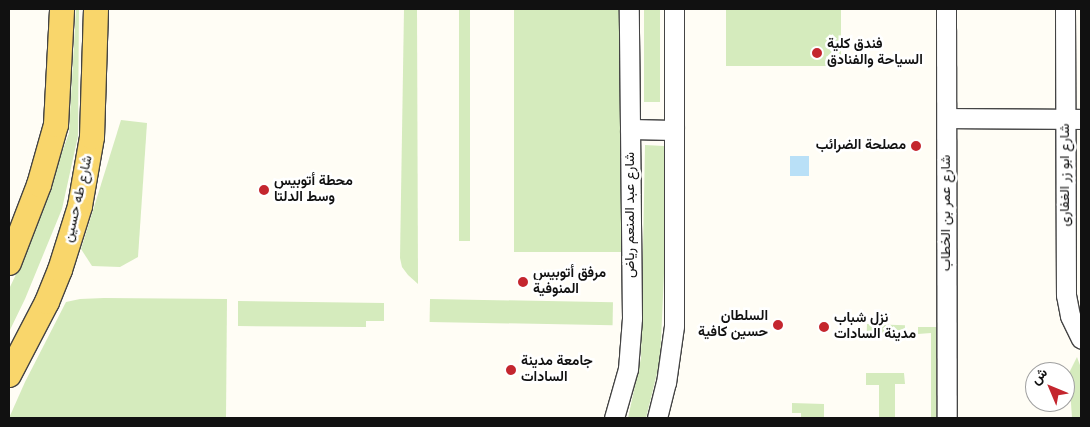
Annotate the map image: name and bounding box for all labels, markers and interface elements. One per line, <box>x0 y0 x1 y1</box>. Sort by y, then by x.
place label: فندق كلية السياحة والفنادق <box>827 37 923 70</box>
marker: فندق كلية السياحة والفنادق <box>811 47 823 59</box>
street label: شارع ابو زر الغفارى <box>1058 123 1074 227</box>
place label: مصلحة الضرائب <box>816 138 906 154</box>
marker: مصلحة الضرائب <box>910 140 922 152</box>
street label: شارع عبد المنعم رياض <box>623 152 639 278</box>
street label: شارع طه حسين <box>61 154 97 244</box>
street label: شارع عمر بن الخطاب <box>939 155 955 271</box>
place label: محطة أتوبيس وسط الدلتا <box>274 174 353 206</box>
marker: محطة أتوبيس وسط الدلتا <box>258 184 270 196</box>
place label: مرفق أتوبيس المنوفية <box>533 266 606 298</box>
marker: مرفق أتوبيس المنوفية <box>517 276 529 288</box>
place label: السلطان حسين كافية <box>698 309 768 342</box>
place label: نزل شباب مدينة السادات <box>834 311 916 344</box>
marker: السلطان حسين كافية <box>772 319 784 331</box>
marker: نزل شباب مدينة السادات <box>818 321 830 333</box>
place label: جامعة مدينة السادات <box>521 354 593 387</box>
north arrow <box>1025 362 1075 412</box>
text: ش <box>1026 363 1054 391</box>
marker: جامعة مدينة السادات <box>505 364 517 376</box>

